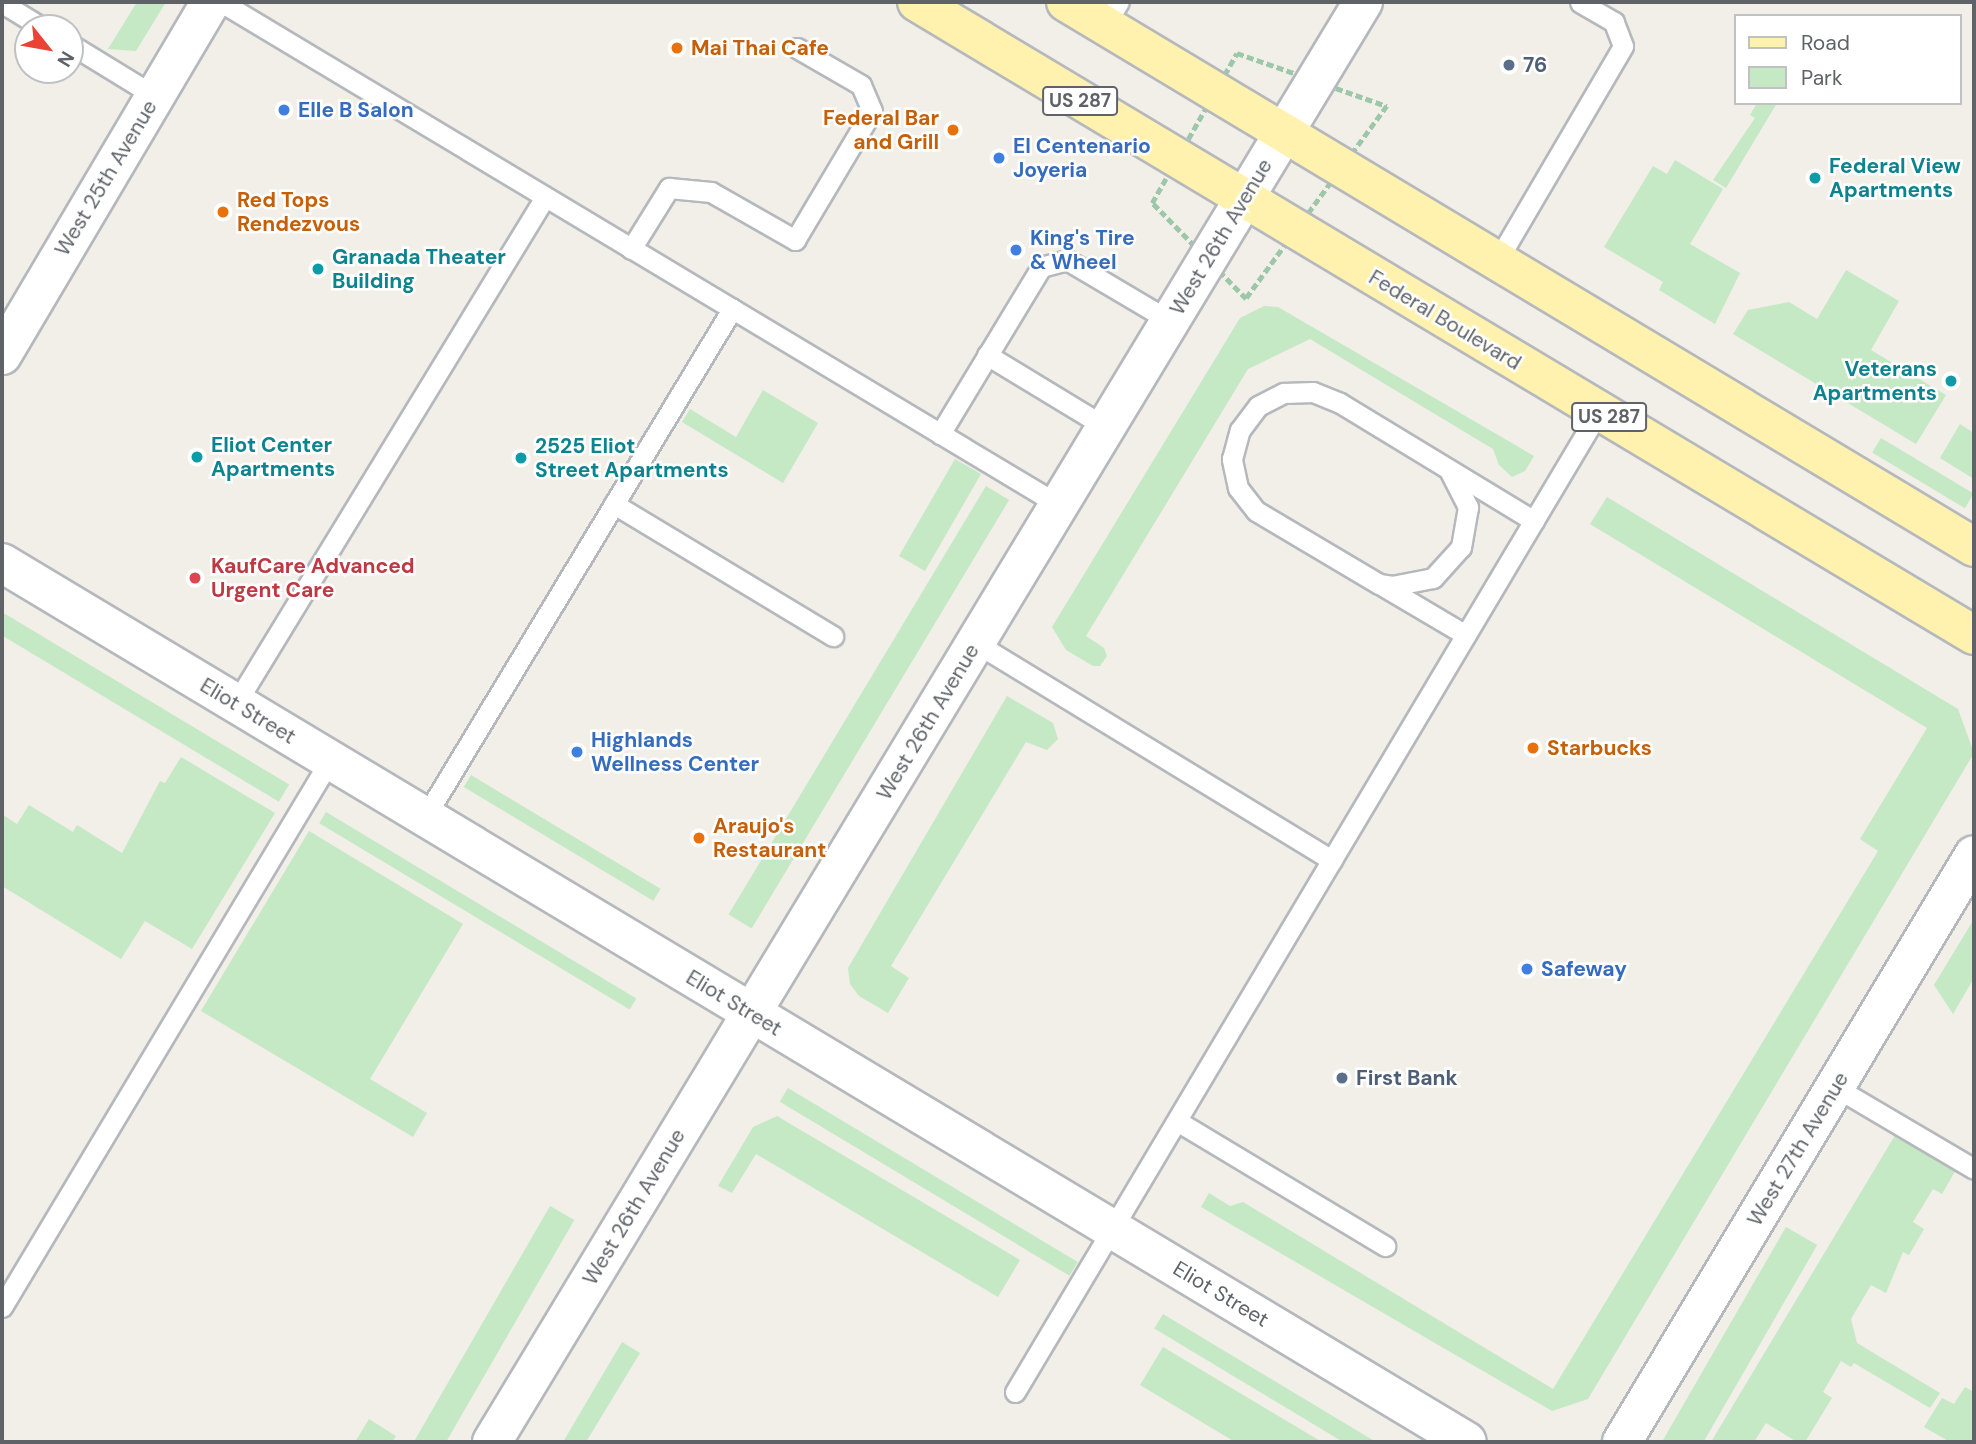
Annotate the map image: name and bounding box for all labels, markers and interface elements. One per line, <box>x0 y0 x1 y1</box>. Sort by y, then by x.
north arrow <box>14 14 84 84</box>
legend <box>1734 14 1962 105</box>
text: Road <box>1801 29 1850 57</box>
place label: Mai Thai Cafe <box>691 35 829 61</box>
marker: Mai Thai Cafe <box>669 40 685 56</box>
text: N <box>51 47 80 71</box>
place label: 76 <box>1523 52 1547 78</box>
marker: 76 <box>1501 57 1517 73</box>
text: Park <box>1801 64 1842 92</box>
road number: US 287 <box>1042 86 1118 116</box>
street label: West 25th Avenue <box>50 96 162 260</box>
place label: Elle B Salon <box>298 97 414 123</box>
marker: Elle B Salon <box>276 102 292 118</box>
place label: Federal Bar and Grill <box>823 105 939 155</box>
marker: Federal Bar and Grill <box>945 122 961 138</box>
place label: El Centenario Joyeria <box>1013 133 1151 183</box>
marker: El Centenario Joyeria <box>991 150 1007 166</box>
place label: Federal View Apartments <box>1829 153 1961 203</box>
street label: West 26th Avenue <box>1164 154 1278 320</box>
marker: Federal View Apartments <box>1807 170 1823 186</box>
place label: Red Tops Rendezvous <box>237 187 360 237</box>
marker: Red Tops Rendezvous <box>215 204 231 220</box>
place label: King's Tire & Wheel <box>1030 225 1135 275</box>
marker: King's Tire & Wheel <box>1008 242 1024 258</box>
place label: Granada Theater Building <box>332 244 506 294</box>
marker: Granada Theater Building <box>310 261 326 277</box>
street label: Federal Boulevard <box>1364 265 1526 375</box>
place label: Veterans Apartments <box>1813 356 1937 406</box>
marker: Veterans Apartments <box>1943 373 1959 389</box>
road number: US 287 <box>1570 402 1648 432</box>
place label: Eliot Center Apartments <box>211 432 335 482</box>
place label: 2525 Eliot Street Apartments <box>535 433 729 483</box>
marker: Eliot Center Apartments <box>189 449 205 465</box>
marker: 2525 Eliot Street Apartments <box>513 450 529 466</box>
place label: KaufCare Advanced Urgent Care <box>211 553 415 603</box>
marker: KaufCare Advanced Urgent Care <box>185 568 205 588</box>
street label: West 26th Avenue <box>871 639 985 805</box>
street label: Eliot Street <box>196 673 300 749</box>
place label: Highlands Wellness Center <box>591 727 759 777</box>
place label: Starbucks <box>1547 735 1652 761</box>
marker: Starbucks <box>1525 740 1541 756</box>
marker: Highlands Wellness Center <box>569 744 585 760</box>
place label: Araujo's Restaurant <box>713 813 826 863</box>
marker: Araujo's Restaurant <box>691 830 707 846</box>
place label: Safeway <box>1541 956 1627 982</box>
marker: Safeway <box>1519 961 1535 977</box>
street label: Eliot Street <box>682 965 786 1041</box>
place label: First Bank <box>1356 1065 1458 1091</box>
street label: West 27th Avenue <box>1742 1067 1854 1231</box>
marker: First Bank <box>1334 1070 1350 1086</box>
street label: West 26th Avenue <box>577 1124 691 1290</box>
street label: Eliot Street <box>1169 1256 1273 1332</box>

